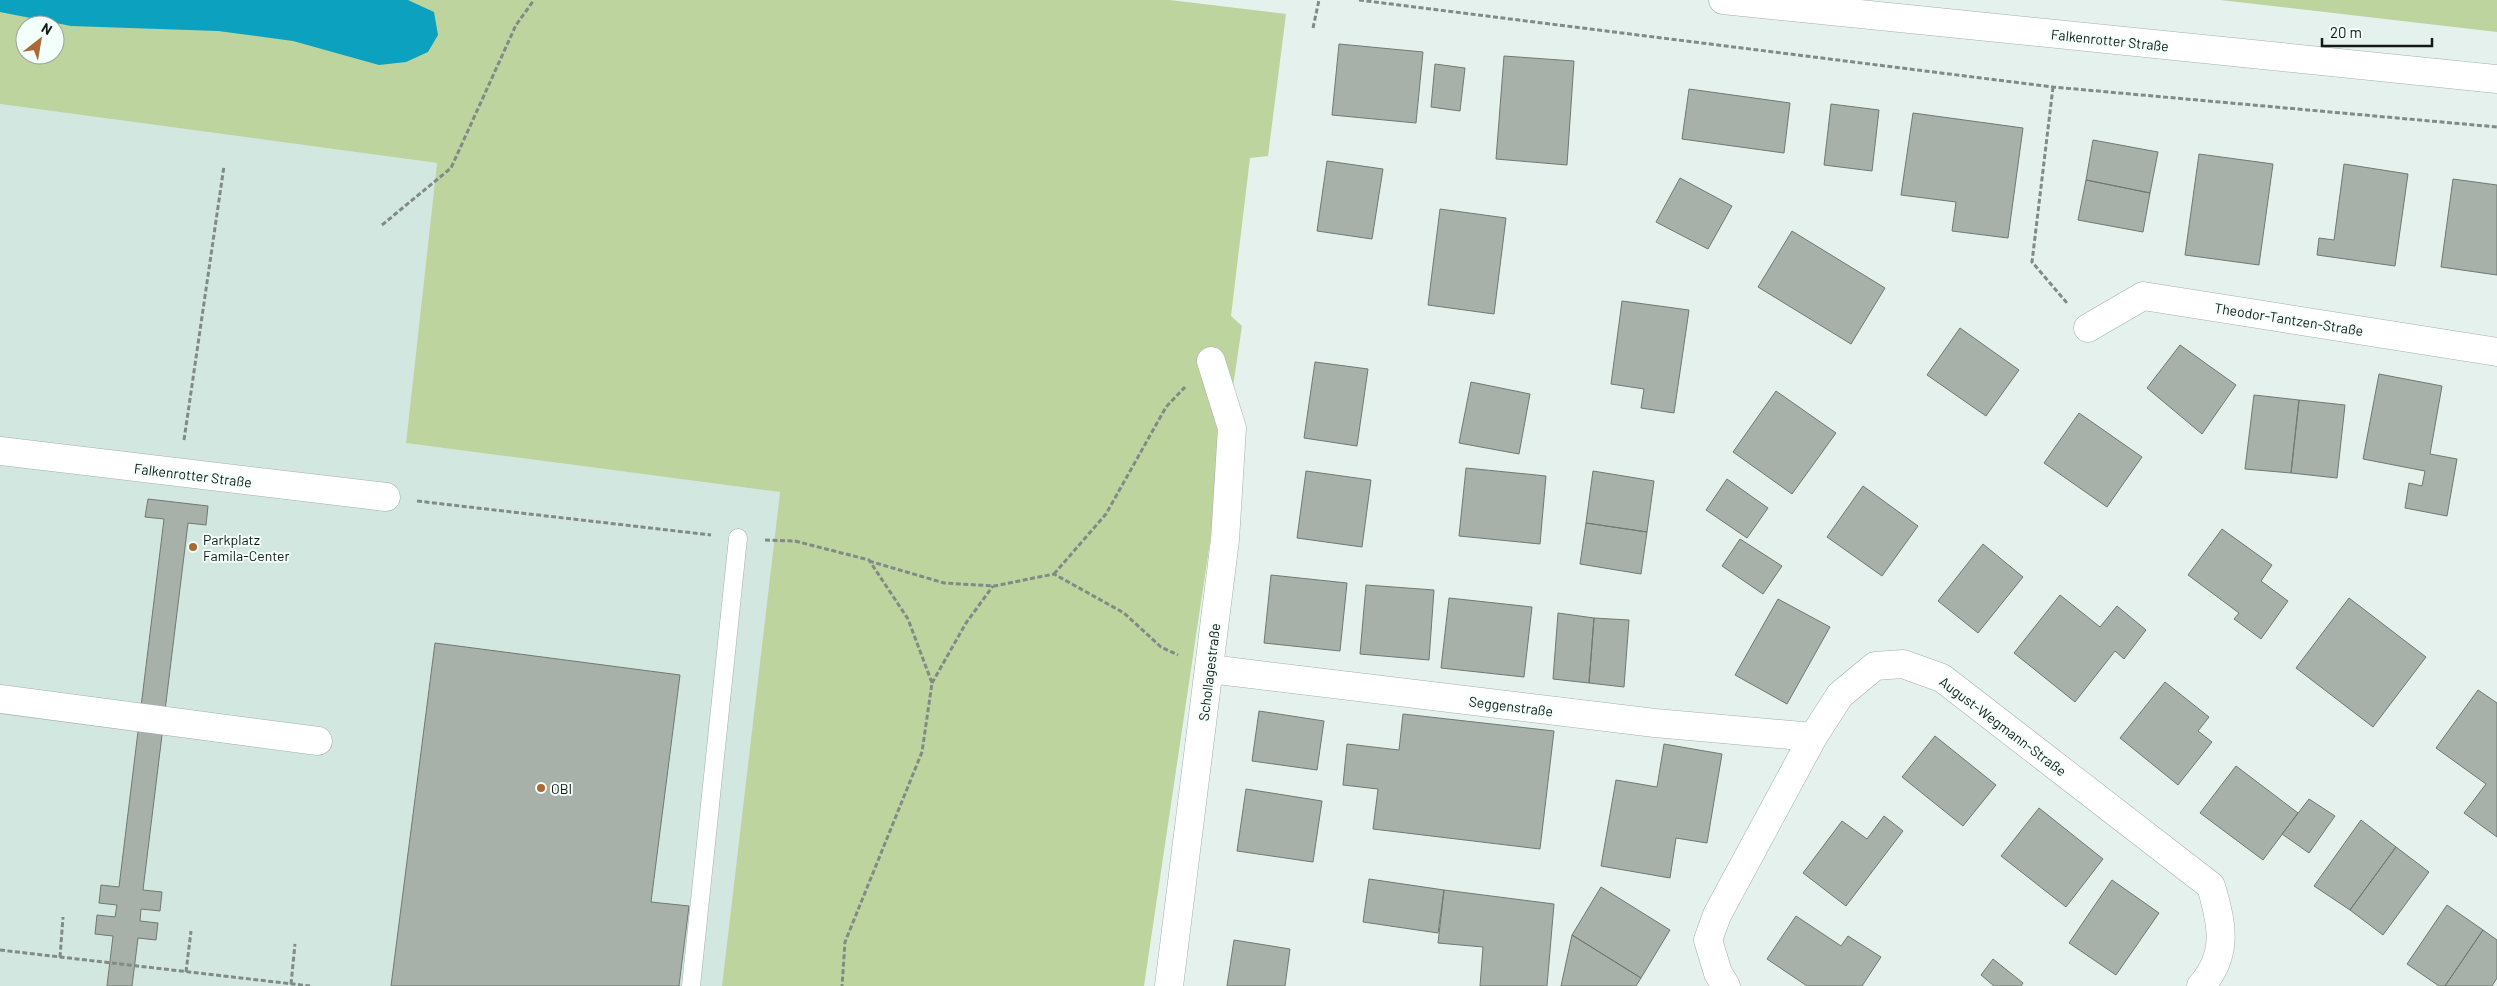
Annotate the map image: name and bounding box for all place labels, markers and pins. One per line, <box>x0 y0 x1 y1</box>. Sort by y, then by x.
place label: Parkplatz Famila-Center <box>203 531 290 564</box>
marker: Parkplatz Famila-Center <box>187 541 199 553</box>
place label: OBI <box>551 780 572 797</box>
marker: OBI <box>535 782 547 794</box>

